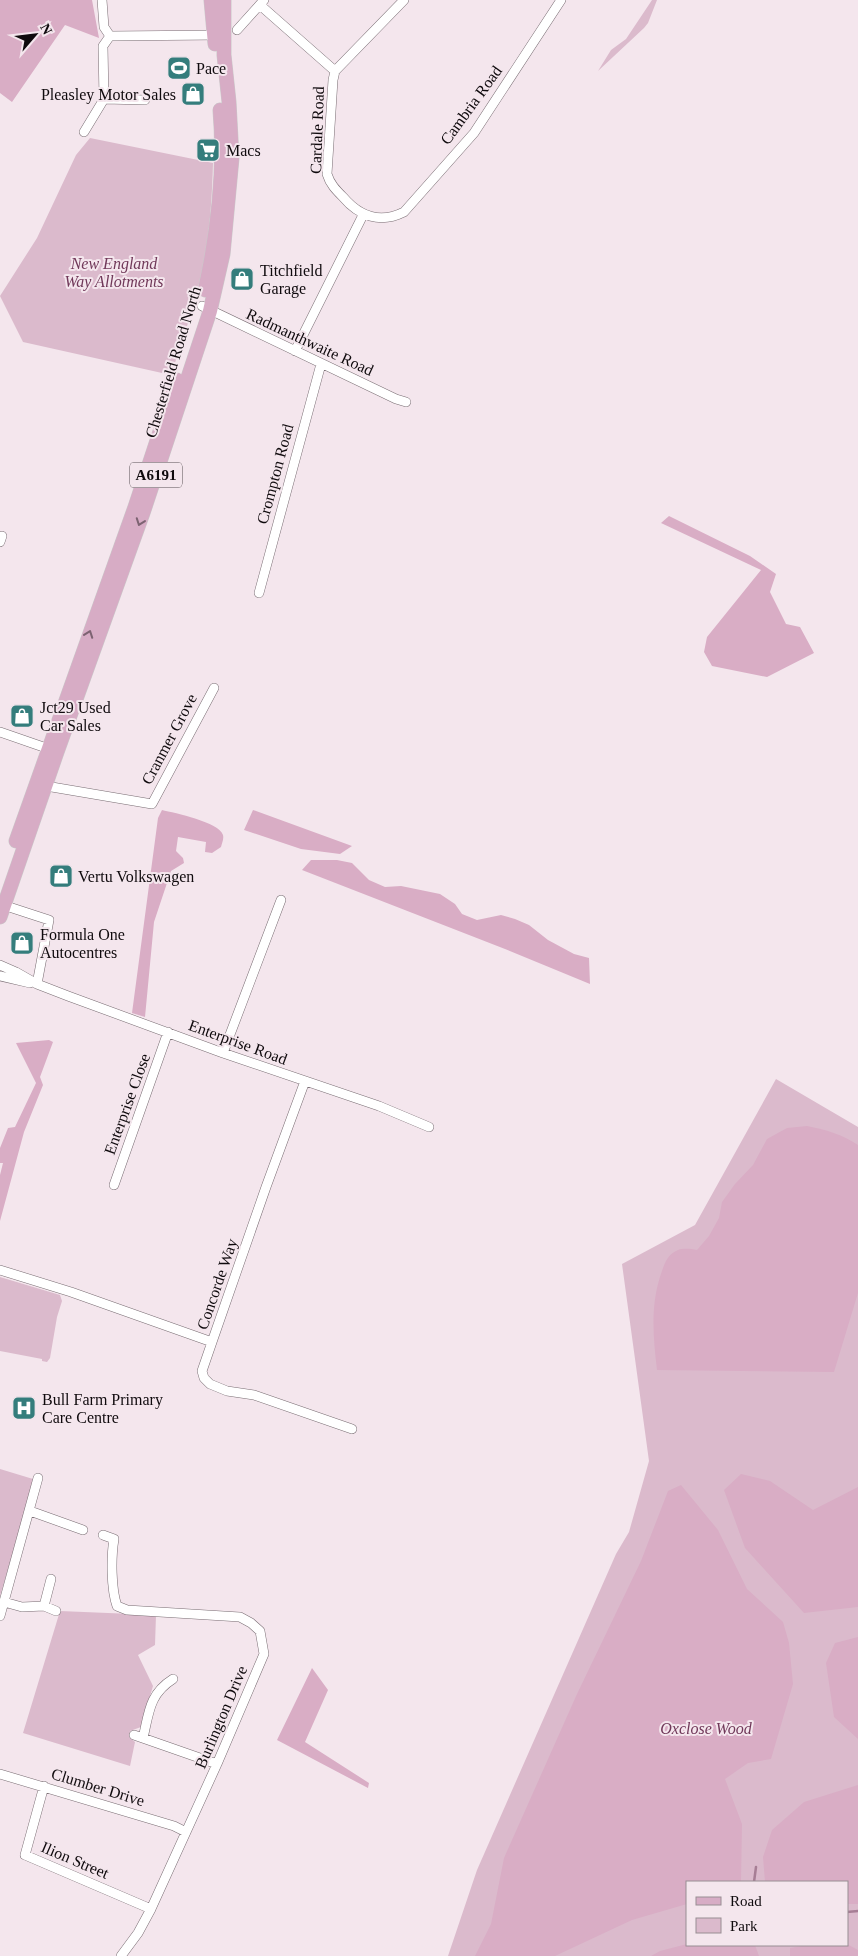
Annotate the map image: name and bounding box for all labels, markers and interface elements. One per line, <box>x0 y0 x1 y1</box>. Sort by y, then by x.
north arrow <box>10 10 60 60</box>
text: N <box>37 21 55 37</box>
sports icon: Pace <box>166 55 192 81</box>
place label: Pace <box>196 60 226 77</box>
street label: Cambria Road <box>437 62 505 148</box>
shop icon: Pleasley Motor Sales <box>180 81 206 107</box>
place label: Pleasley Motor Sales <box>41 86 176 104</box>
street label: Cardale Road <box>307 86 327 174</box>
supermarket icon: Macs <box>195 137 221 163</box>
place label: Macs <box>226 142 261 159</box>
park label: New England Way Allotments <box>64 255 164 291</box>
place label: Titchfield Garage <box>260 262 323 298</box>
shop icon: Titchfield Garage <box>229 266 255 292</box>
street label: Chesterfield Road North <box>142 284 204 440</box>
street label: Radmanthwaite Road <box>244 305 376 379</box>
street label: Crompton Road <box>254 422 297 526</box>
road number: A6191 <box>130 462 182 488</box>
one-way arrow <box>136 518 146 526</box>
one-way arrow <box>83 630 93 639</box>
street label: Cranmer Grove <box>138 691 200 787</box>
place label: Jct29 Used Car Sales <box>40 699 111 734</box>
shop icon: Jct29 Used Car Sales <box>9 703 35 729</box>
shop icon: Vertu Volkswagen <box>48 863 74 889</box>
place label: Vertu Volkswagen <box>78 868 194 886</box>
place label: Formula One Autocentres <box>40 926 125 961</box>
shop icon: Formula One Autocentres <box>9 930 35 956</box>
street label: Enterprise Road <box>186 1016 290 1069</box>
street label: Enterprise Close <box>101 1051 154 1157</box>
street label: Concorde Way <box>194 1236 241 1332</box>
place label: Bull Farm Primary Care Centre <box>42 1391 163 1426</box>
hospital icon: Bull Farm Primary Care Centre <box>11 1395 37 1421</box>
street label: Burlington Drive <box>192 1663 251 1771</box>
park label: Oxclose Wood <box>660 1720 753 1737</box>
street label: Clumber Drive <box>49 1765 147 1809</box>
street label: Ilion Street <box>39 1838 112 1882</box>
legend <box>686 1881 848 1946</box>
text: Road <box>730 1893 762 1909</box>
text: Park <box>730 1918 758 1934</box>

